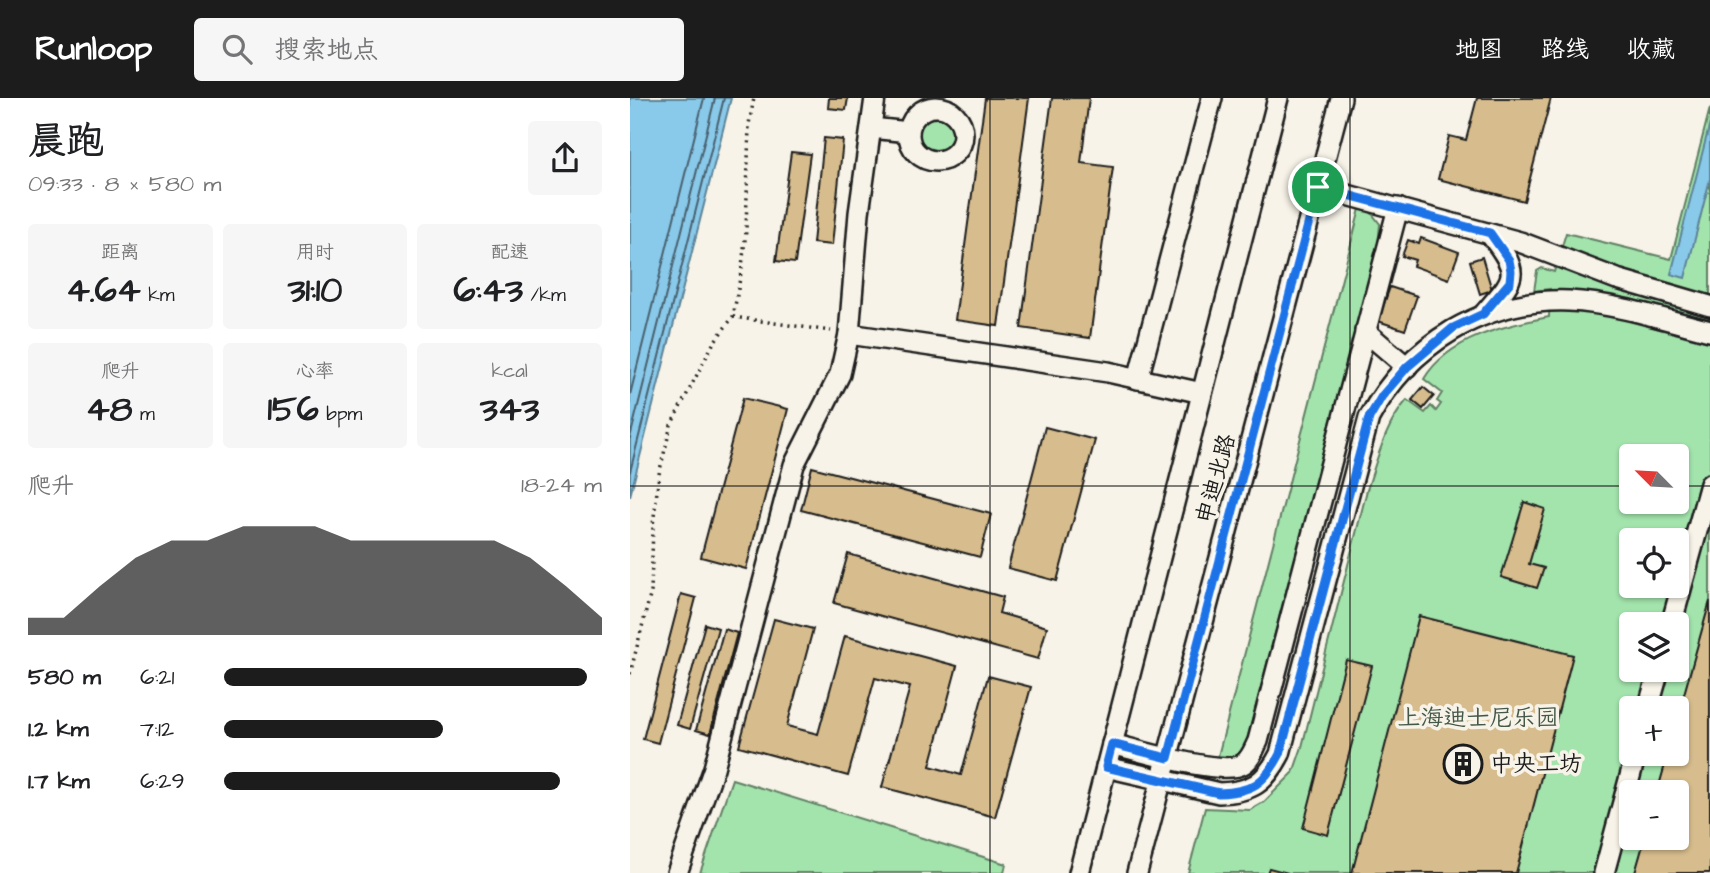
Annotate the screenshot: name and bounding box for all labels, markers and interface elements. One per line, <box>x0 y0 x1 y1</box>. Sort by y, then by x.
search box <box>194 18 684 81</box>
text: Runloop <box>35 26 152 72</box>
icon: search <box>218 30 256 68</box>
text: 搜索地点 <box>274 32 378 68</box>
text: 地图 <box>1455 33 1503 67</box>
text: 路线 <box>1541 33 1589 67</box>
text: 收藏 <box>1627 33 1675 67</box>
text: 晨跑 <box>28 116 104 168</box>
button: share <box>528 121 602 195</box>
pin <box>1288 157 1348 217</box>
text: 09:33 · 8 × 580 m <box>28 168 221 200</box>
icon: arrive <box>1299 168 1337 206</box>
text: 距离 <box>101 239 139 266</box>
text: 用时 <box>296 239 334 266</box>
text: 配速 <box>491 239 529 266</box>
text: 4.64 <box>66 266 141 315</box>
text: 31:10 <box>288 266 342 315</box>
text: 6:43 <box>454 266 523 315</box>
text: km <box>141 282 175 309</box>
text: /km <box>523 282 566 309</box>
text: 爬升 <box>101 358 139 385</box>
text: 心率 <box>296 358 334 385</box>
text: kcal <box>491 358 528 385</box>
text: 48 <box>86 385 132 434</box>
text: 156 <box>268 385 319 434</box>
text: 343 <box>480 385 539 434</box>
text: m <box>132 401 155 428</box>
text: bpm <box>319 401 362 428</box>
street label: 申迪北路 <box>1189 430 1243 528</box>
north arrow <box>1619 444 1689 514</box>
map controls <box>1619 444 1689 850</box>
text: 18–24 m <box>521 469 602 501</box>
text: 爬升 <box>28 470 74 502</box>
button: locate <box>1619 528 1689 598</box>
button: layers <box>1619 612 1689 682</box>
text: 580 m <box>28 661 101 693</box>
text: 6:21 <box>140 661 174 693</box>
button: + <box>1619 696 1689 766</box>
park label: 上海迪士尼乐园 <box>1398 702 1559 734</box>
text: 1.2 km <box>28 713 89 745</box>
text: 7:12 <box>140 713 174 745</box>
building icon: 中央工坊 <box>1442 743 1484 785</box>
place label: 中央工坊 <box>1490 748 1582 780</box>
text: 1.7 km <box>28 765 90 797</box>
text: 6:29 <box>140 765 185 797</box>
button: − <box>1619 780 1689 850</box>

